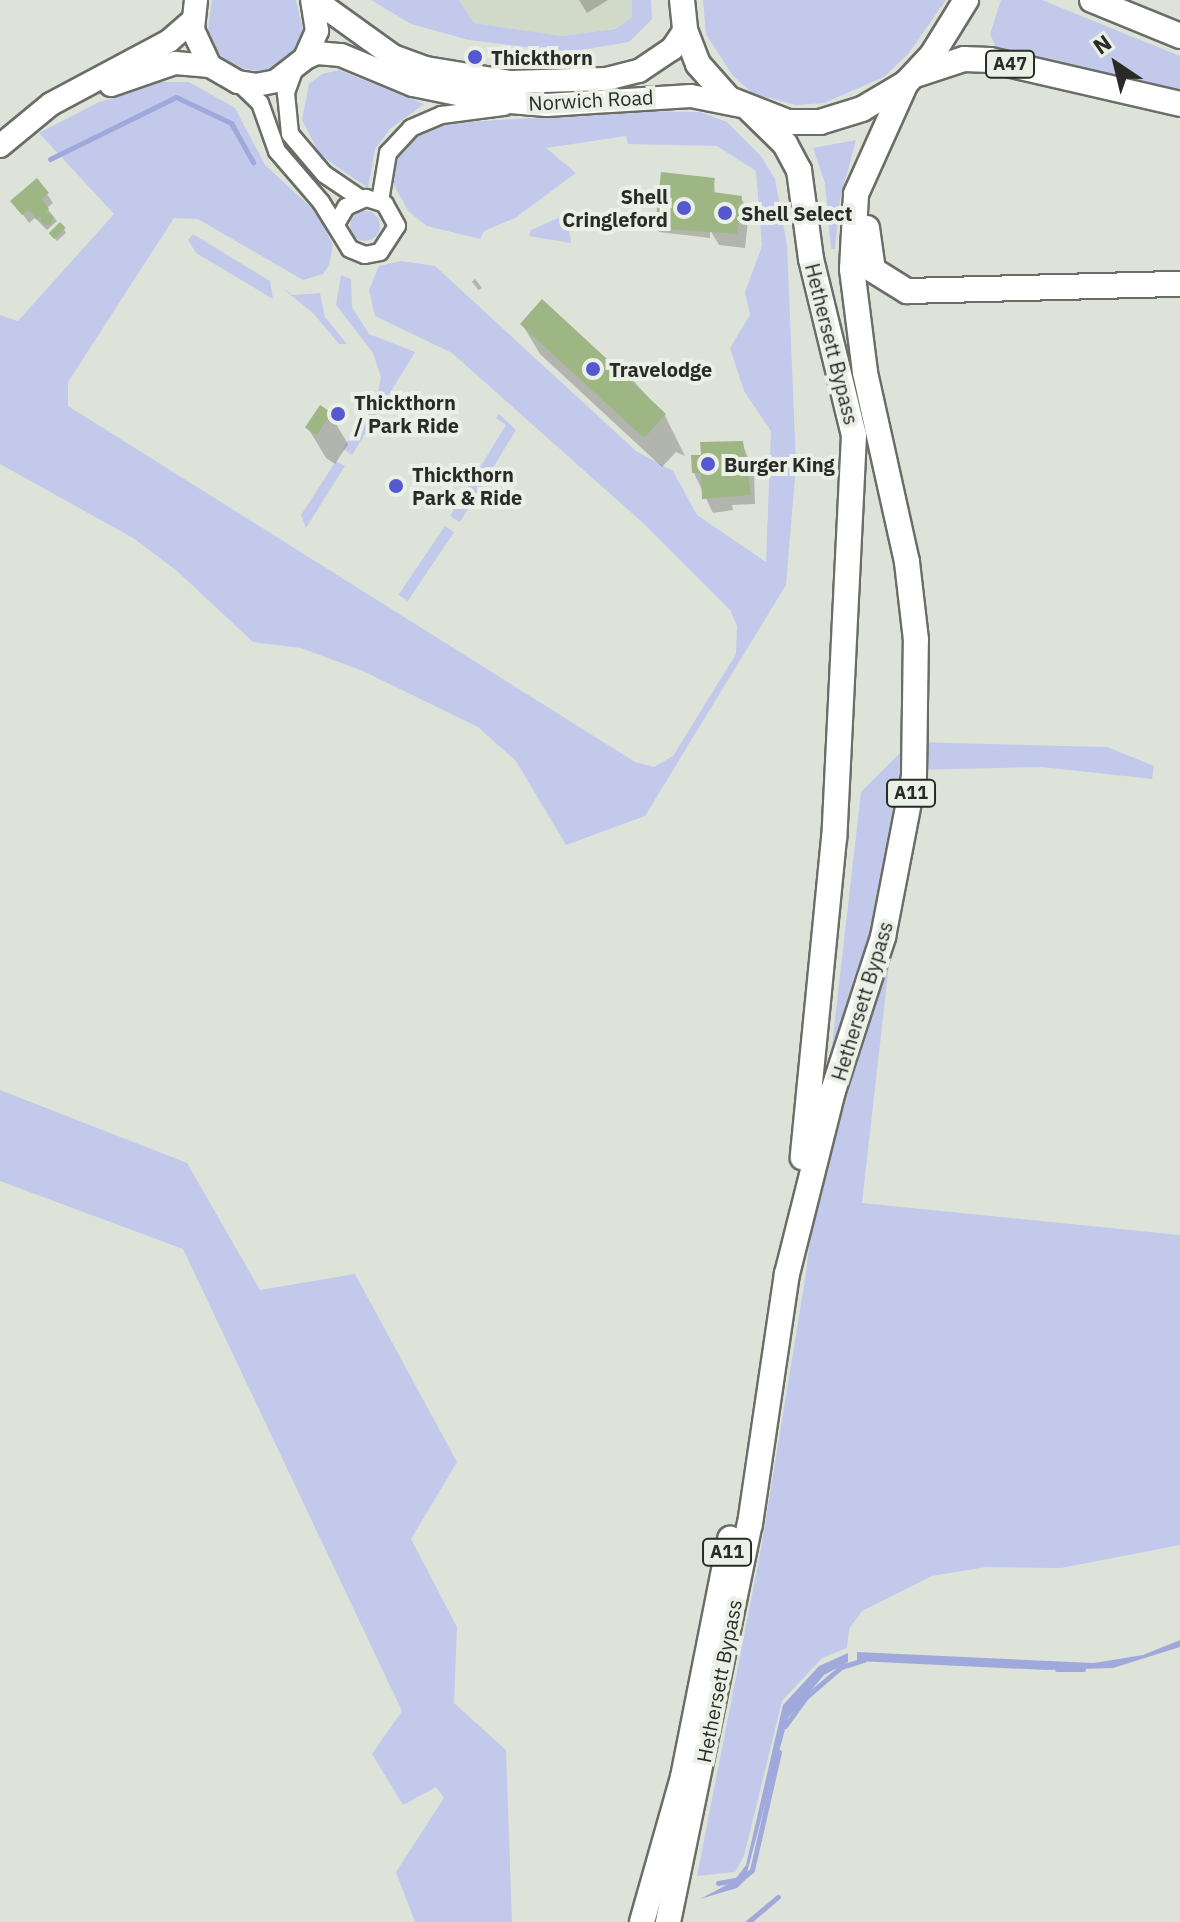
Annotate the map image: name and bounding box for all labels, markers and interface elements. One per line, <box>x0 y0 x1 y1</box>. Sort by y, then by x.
north arrow <box>1076 24 1156 104</box>
text: N <box>1087 27 1117 60</box>
place label: Thickthorn <box>491 45 593 69</box>
marker: Thickthorn <box>466 48 484 66</box>
road number: A47 <box>984 50 1036 78</box>
street label: Norwich Road <box>528 85 654 115</box>
place label: Shell Cringleford <box>562 184 668 231</box>
marker: Shell Cringleford <box>675 199 693 217</box>
place label: Shell Select <box>741 201 852 225</box>
marker: Shell Select <box>716 204 734 222</box>
street label: Hethersett Bypass <box>800 261 864 427</box>
place label: Travelodge <box>609 357 712 381</box>
marker: Travelodge <box>584 360 602 378</box>
place label: Thickthorn / Park Ride <box>354 390 459 437</box>
marker: Thickthorn / Park Ride <box>329 405 347 423</box>
place label: Burger King <box>724 452 835 476</box>
marker: Burger King <box>699 455 717 473</box>
place label: Thickthorn Park & Ride <box>412 462 522 509</box>
marker: Thickthorn Park & Ride <box>387 477 405 495</box>
road number: A11 <box>885 779 937 807</box>
street label: Hethersett Bypass <box>826 918 898 1084</box>
road number: A11 <box>701 1538 753 1566</box>
street label: Hethersett Bypass <box>691 1597 747 1765</box>

